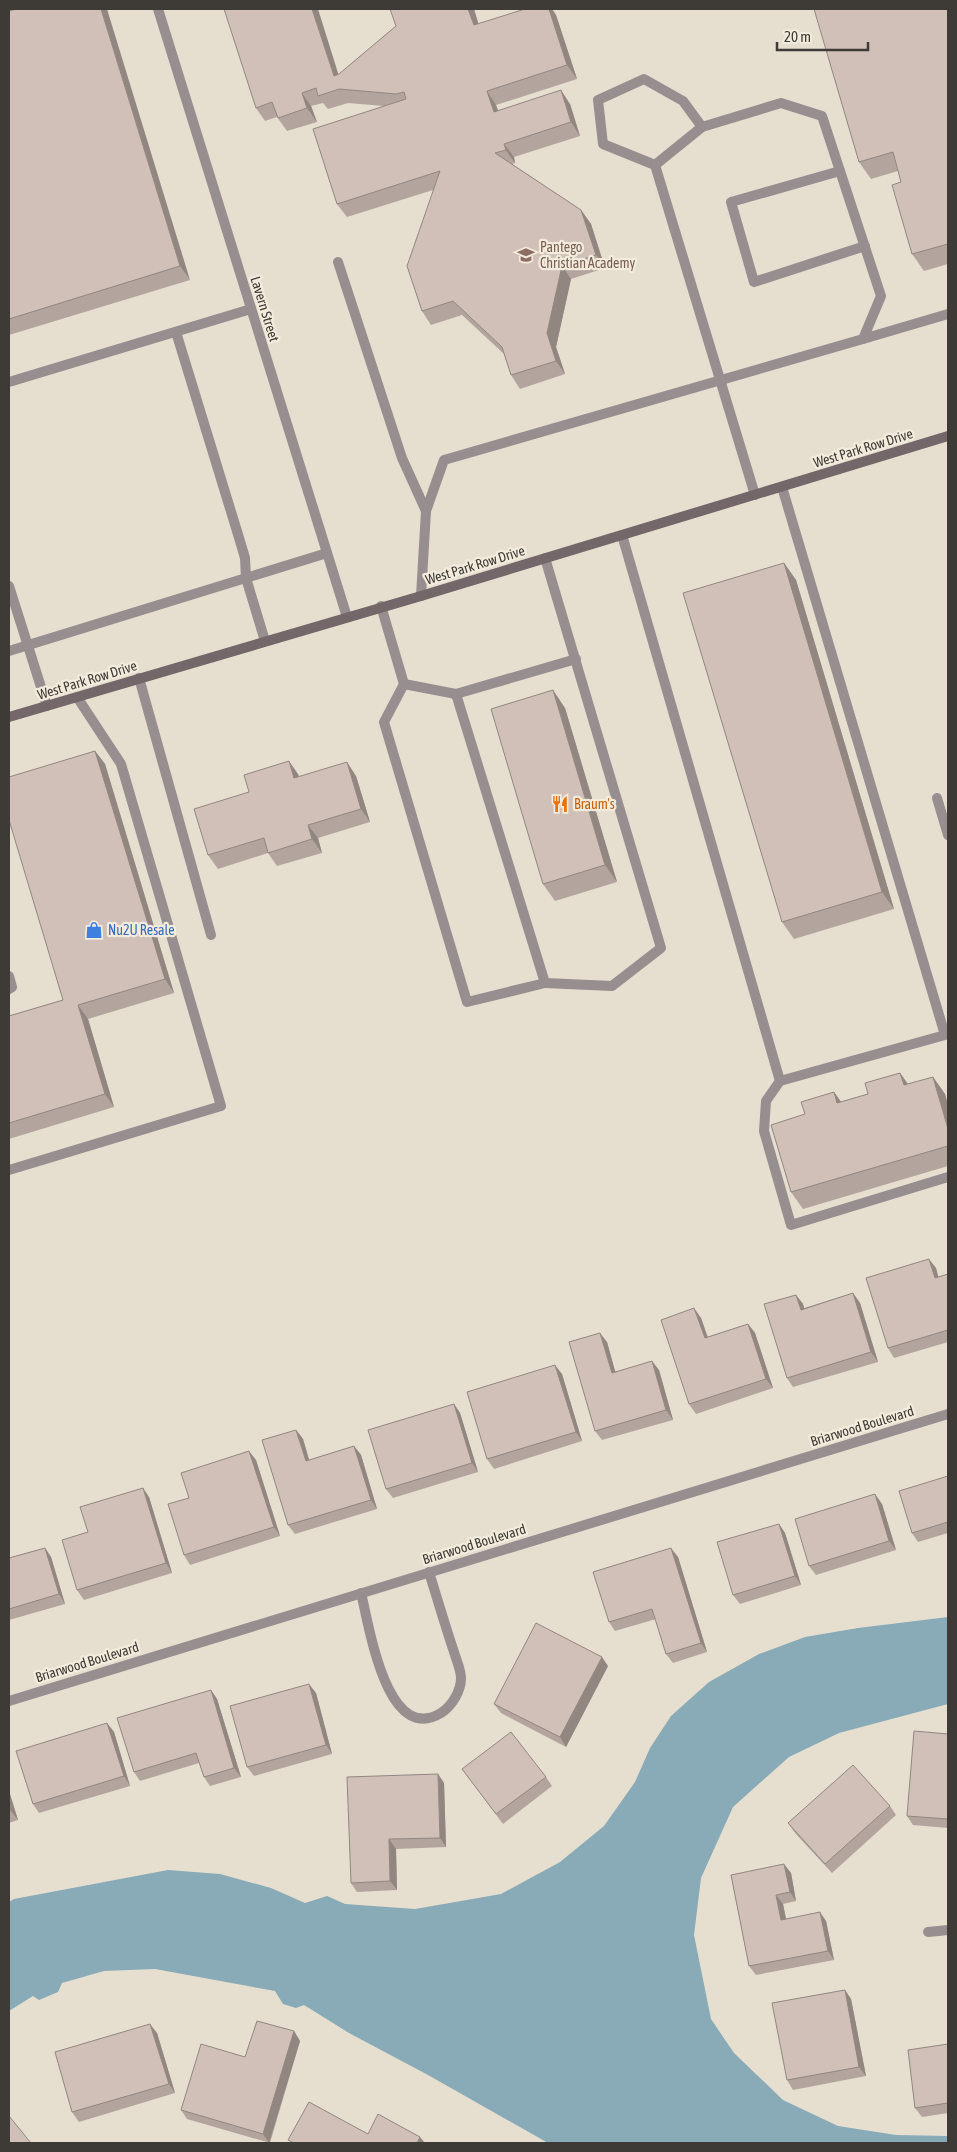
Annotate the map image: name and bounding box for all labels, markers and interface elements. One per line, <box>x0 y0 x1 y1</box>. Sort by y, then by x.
scale bar <box>777 20 868 52</box>
text: 20 m <box>784 28 811 45</box>
place label: Pantego Christian Academy <box>540 239 635 271</box>
school or university icon: Pantego Christian Academy <box>516 245 536 265</box>
street label: Lavern Street <box>247 274 283 344</box>
street label: West Park Row Drive <box>811 425 915 471</box>
street label: West Park Row Drive <box>423 542 527 588</box>
street label: West Park Row Drive <box>35 657 139 703</box>
restaurant icon: Braum's <box>550 794 570 814</box>
place label: Braum's <box>574 796 615 812</box>
shop icon: Nu2U Resale <box>84 920 104 940</box>
place label: Nu2U Resale <box>108 922 175 938</box>
street label: Briarwood Boulevard <box>808 1403 916 1449</box>
street label: Briarwood Boulevard <box>420 1521 528 1567</box>
street label: Briarwood Boulevard <box>33 1639 141 1685</box>

